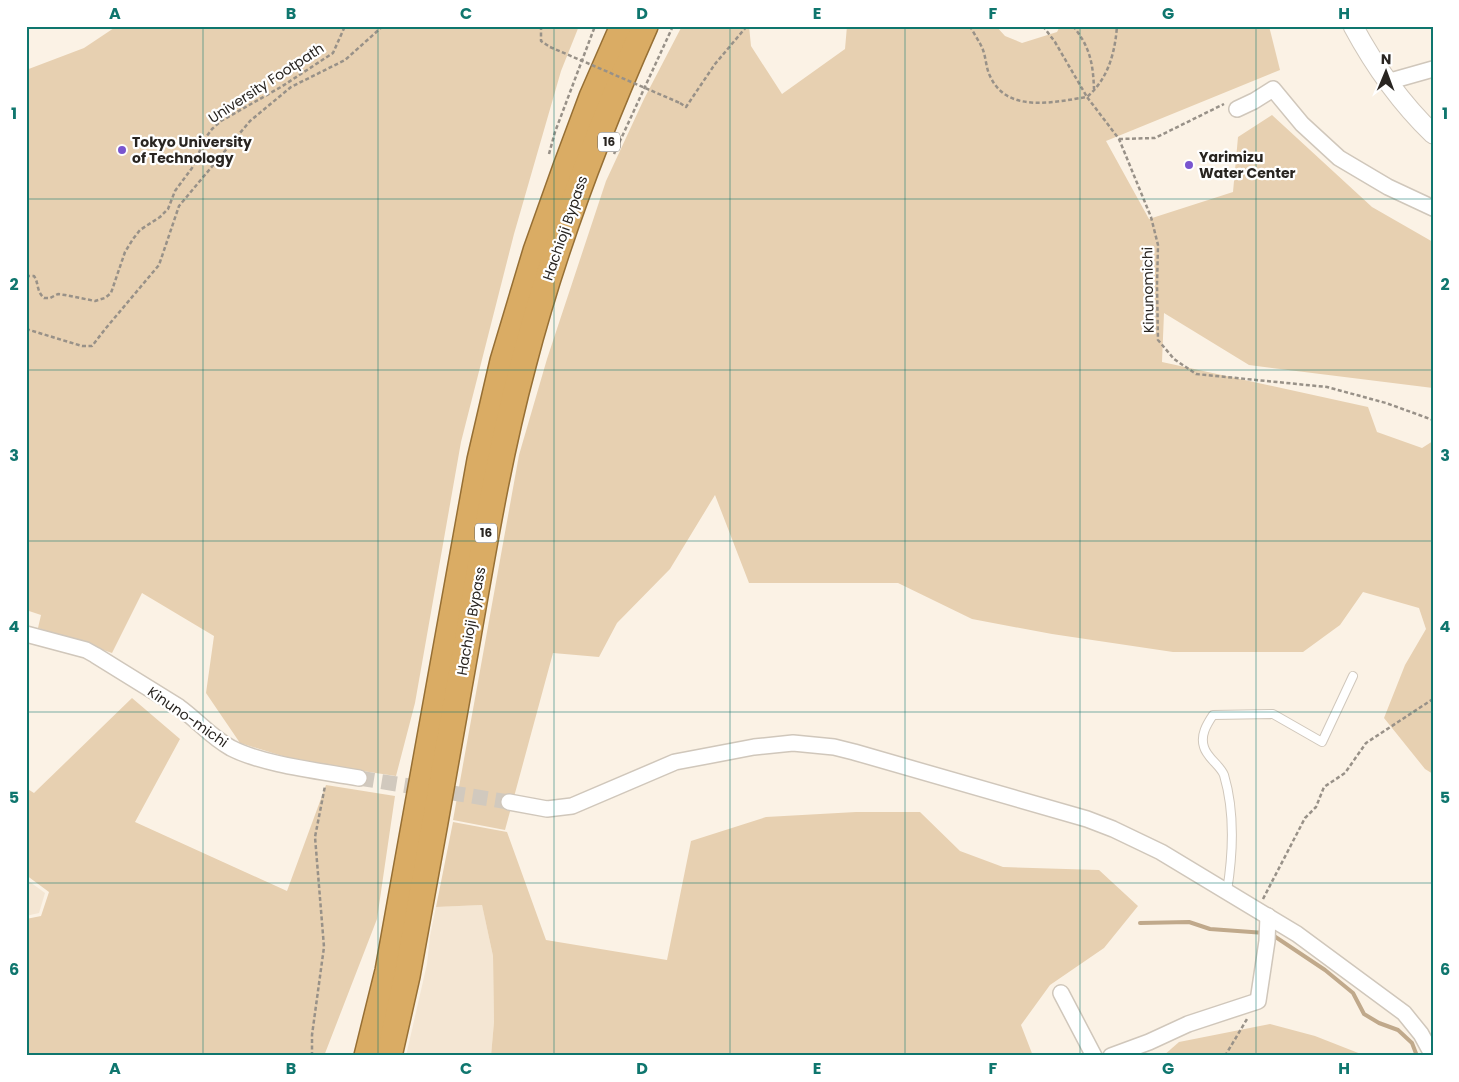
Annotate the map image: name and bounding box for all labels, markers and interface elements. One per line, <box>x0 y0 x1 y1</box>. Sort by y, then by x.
text: A <box>109 2 121 25</box>
text: B <box>286 2 296 25</box>
text: C <box>460 2 472 25</box>
text: D <box>636 2 648 25</box>
text: E <box>813 2 821 25</box>
text: F <box>989 2 998 25</box>
text: G <box>1162 2 1174 25</box>
text: H <box>1338 2 1350 25</box>
street label: University Footpath <box>204 38 328 128</box>
north arrow <box>1362 48 1412 98</box>
text: N <box>1381 49 1392 69</box>
text: 1 <box>11 102 17 125</box>
text: 1 <box>1442 102 1448 125</box>
place label: Tokyo University of Technology <box>132 132 252 168</box>
road number: 16 <box>598 132 620 152</box>
marker: Tokyo University of Technology <box>116 144 128 156</box>
place label: Yarimizu Water Center <box>1199 147 1296 183</box>
marker: Yarimizu Water Center <box>1183 159 1195 171</box>
street label: Hachioji Bypass <box>538 173 592 283</box>
street label: Kinunomichi <box>1137 247 1159 333</box>
text: 2 <box>9 273 19 296</box>
text: 2 <box>1440 273 1450 296</box>
text: 3 <box>9 444 19 467</box>
text: 3 <box>1440 444 1450 467</box>
road number: 16 <box>475 524 497 542</box>
street label: Hachioji Bypass <box>452 565 490 677</box>
text: 4 <box>9 615 20 638</box>
text: 4 <box>1440 615 1451 638</box>
street label: Kinuno-michi <box>144 682 232 752</box>
text: 5 <box>9 786 19 809</box>
text: 5 <box>1440 786 1450 809</box>
text: 6 <box>9 958 19 981</box>
text: 6 <box>1440 958 1450 981</box>
text: A <box>109 1057 121 1080</box>
text: B <box>286 1057 296 1080</box>
text: C <box>460 1057 472 1080</box>
text: D <box>636 1057 648 1080</box>
text: E <box>813 1057 821 1080</box>
text: F <box>989 1057 998 1080</box>
text: G <box>1162 1057 1174 1080</box>
text: H <box>1338 1057 1350 1080</box>

